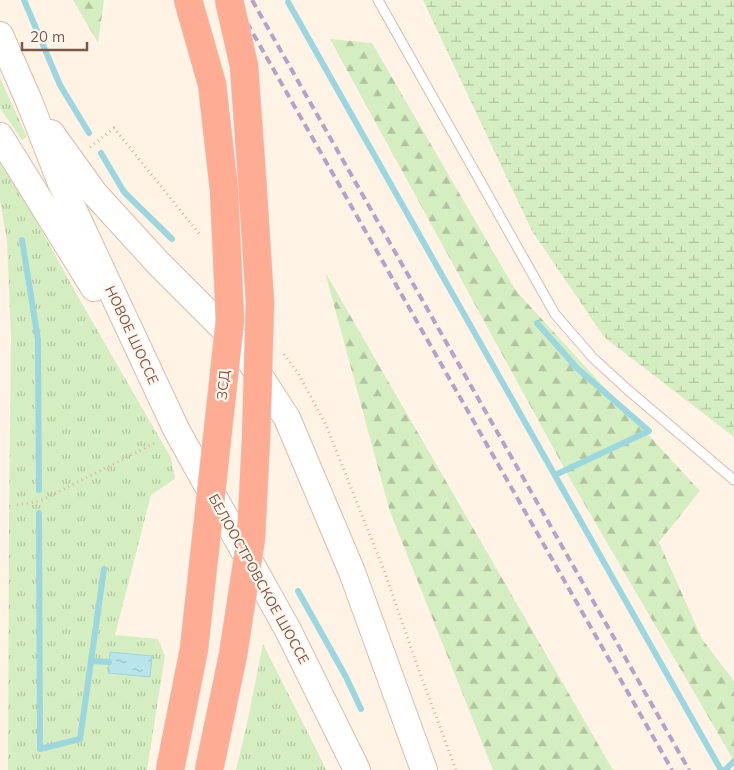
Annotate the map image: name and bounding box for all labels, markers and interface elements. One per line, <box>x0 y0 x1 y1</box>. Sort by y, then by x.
scale bar <box>22 20 88 52</box>
text: 20 m <box>30 27 65 46</box>
street label: НОВОЕ ШОССЕ <box>101 283 163 387</box>
street label: ЗСД <box>212 369 234 401</box>
street label: БЕЛООСТРОВСКОЕ ШОССЕ <box>205 491 313 667</box>

